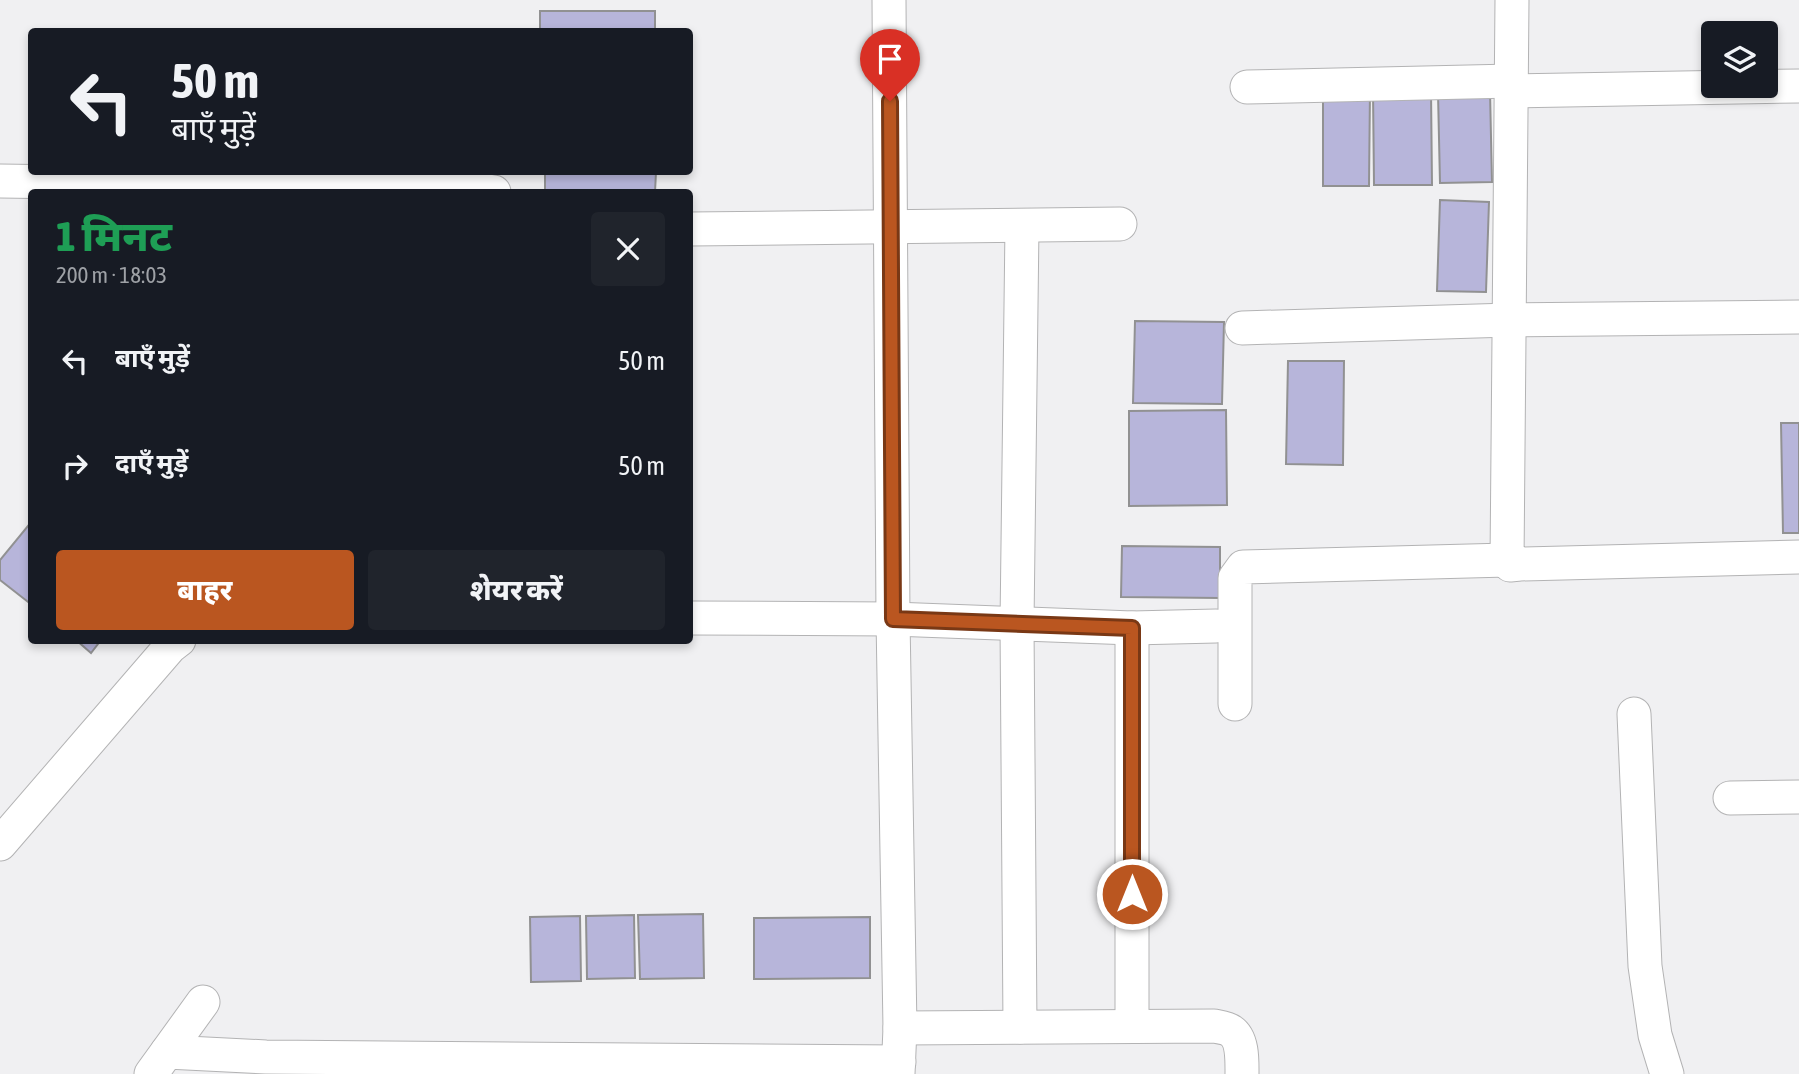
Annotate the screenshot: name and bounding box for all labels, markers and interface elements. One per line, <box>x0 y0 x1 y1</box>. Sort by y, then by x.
map controls <box>1701 21 1778 98</box>
button: layers <box>1701 21 1778 98</box>
pin <box>860 29 920 101</box>
icon: arrive <box>871 40 909 78</box>
text: 50 m <box>171 52 259 108</box>
icon: left <box>56 56 147 147</box>
text: बाएँ मुड़ें <box>171 110 256 147</box>
text: 1 मिनट <box>56 212 172 260</box>
button: close <box>591 212 665 286</box>
text: 200 m · 18:03 <box>56 262 167 288</box>
icon: left <box>56 342 94 380</box>
text: बाएँ मुड़ें <box>115 343 190 373</box>
text: 50 m <box>618 346 665 376</box>
icon: right <box>56 447 94 485</box>
text: दाएँ मुड़ें <box>115 448 188 478</box>
text: 50 m <box>618 451 665 481</box>
button: बाहर <box>56 550 354 630</box>
button: शेयर करें <box>368 550 665 630</box>
position arrow <box>1095 857 1169 931</box>

